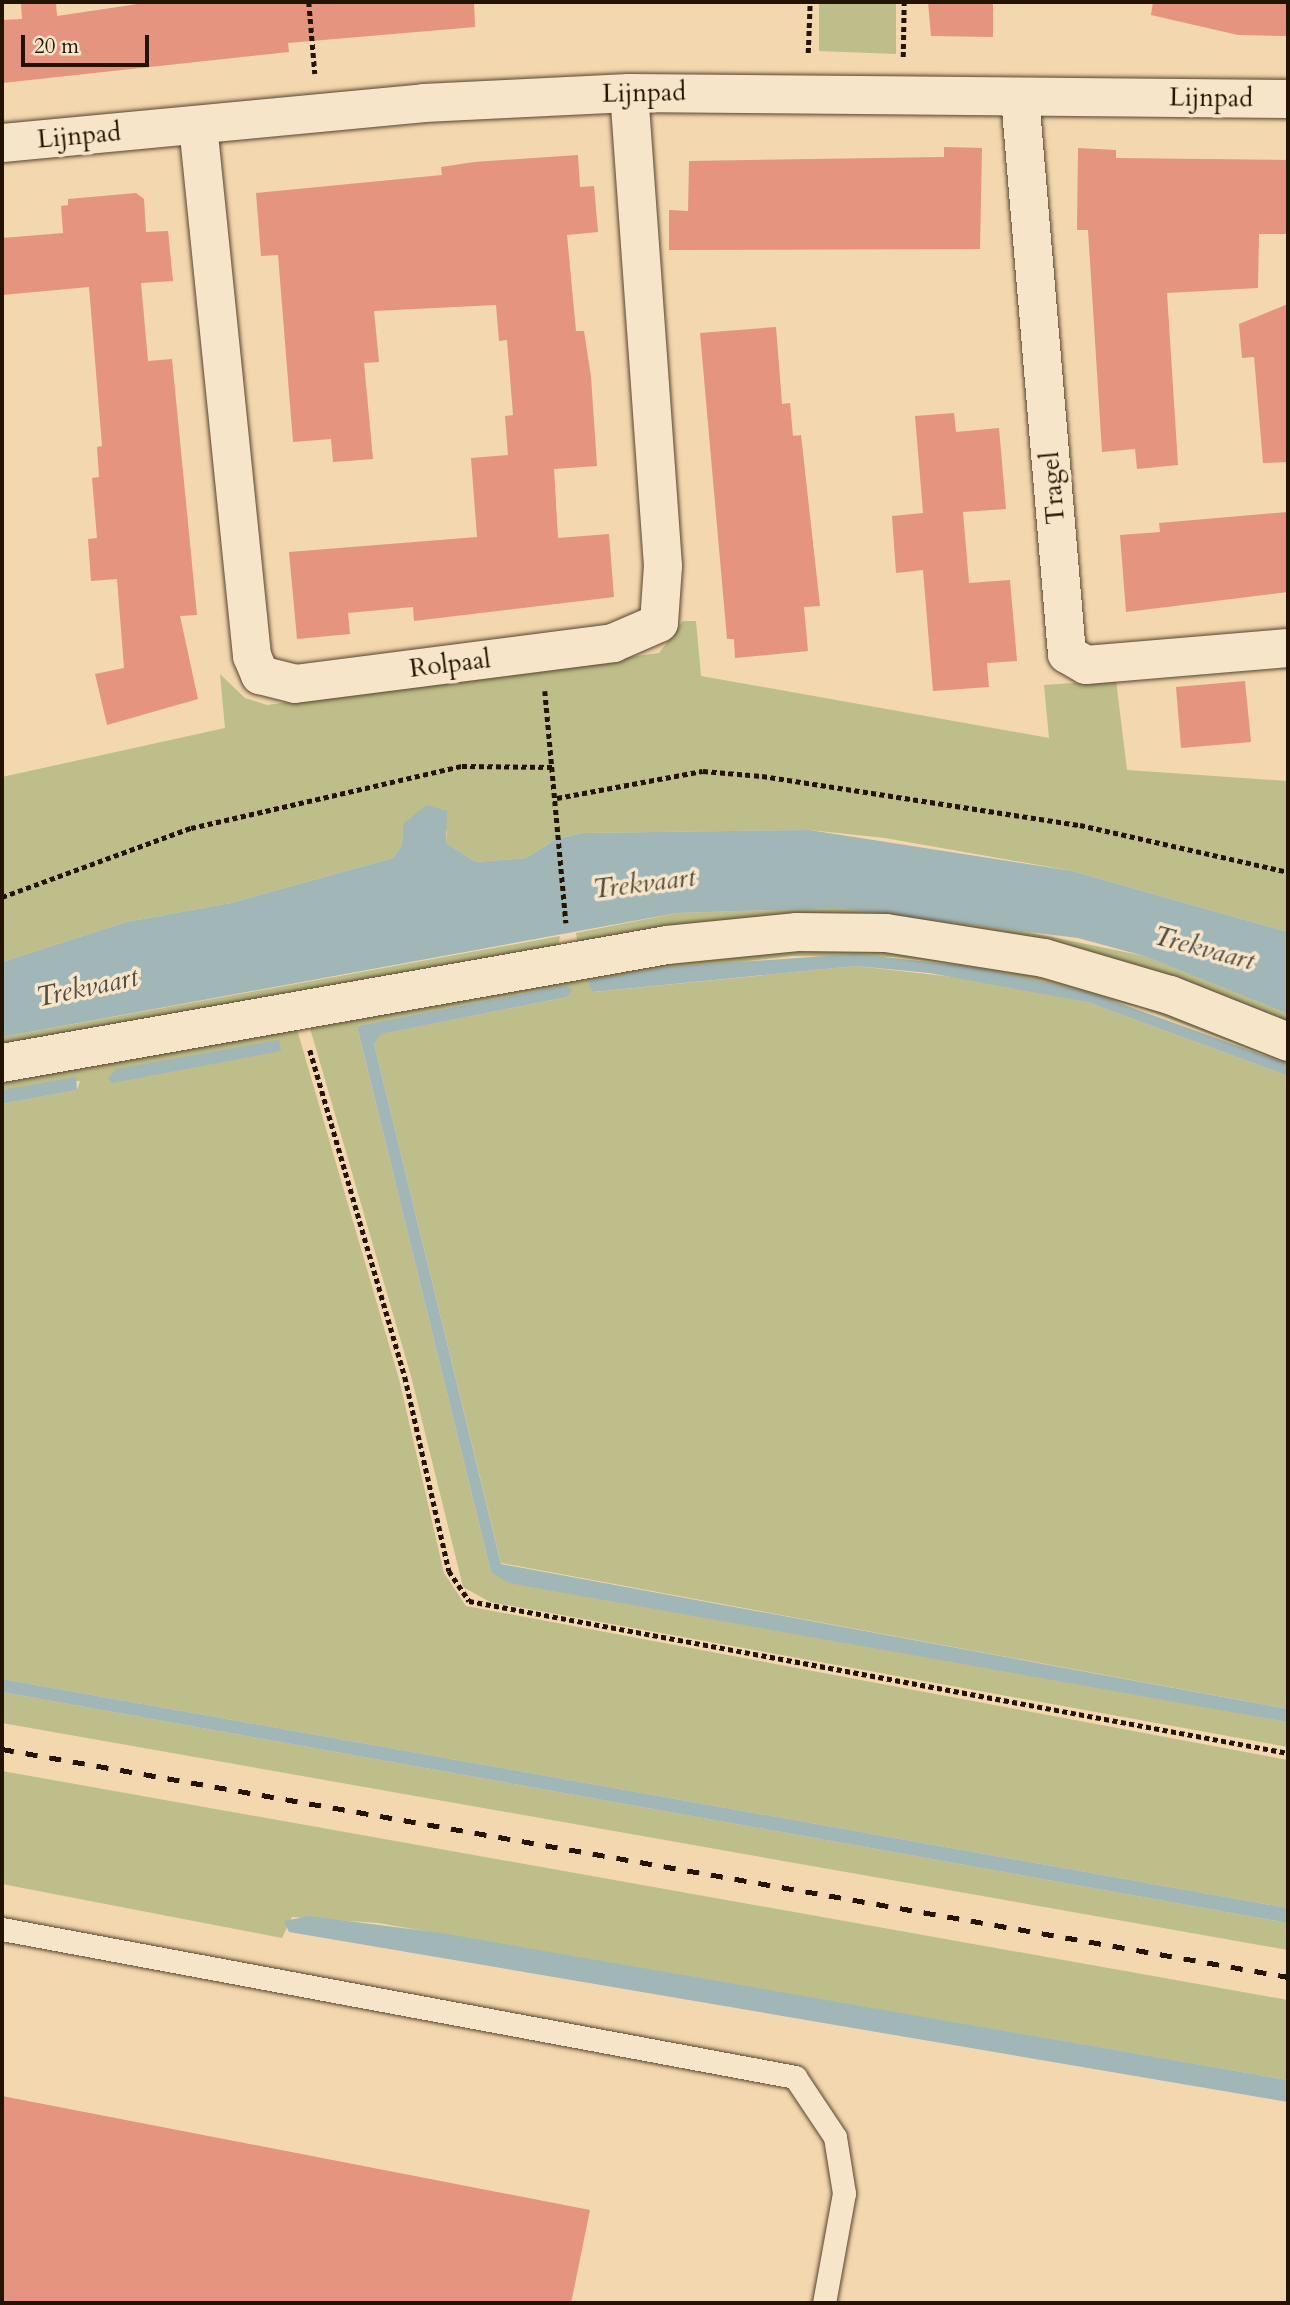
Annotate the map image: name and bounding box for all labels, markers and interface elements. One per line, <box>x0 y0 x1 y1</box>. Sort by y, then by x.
scale bar <box>24 21 152 65</box>
text: 20 m <box>34 32 79 61</box>
street label: Lijnpad <box>602 77 686 109</box>
street label: Lijnpad <box>1169 82 1253 114</box>
street label: Lijnpad <box>36 117 122 155</box>
street label: Tragel <box>1034 450 1072 526</box>
street label: Rolpaal <box>408 644 492 684</box>
water label: Trekvaart <box>591 860 697 906</box>
water label: Trekvaart <box>1150 918 1258 978</box>
water label: Trekvaart <box>33 960 141 1014</box>

